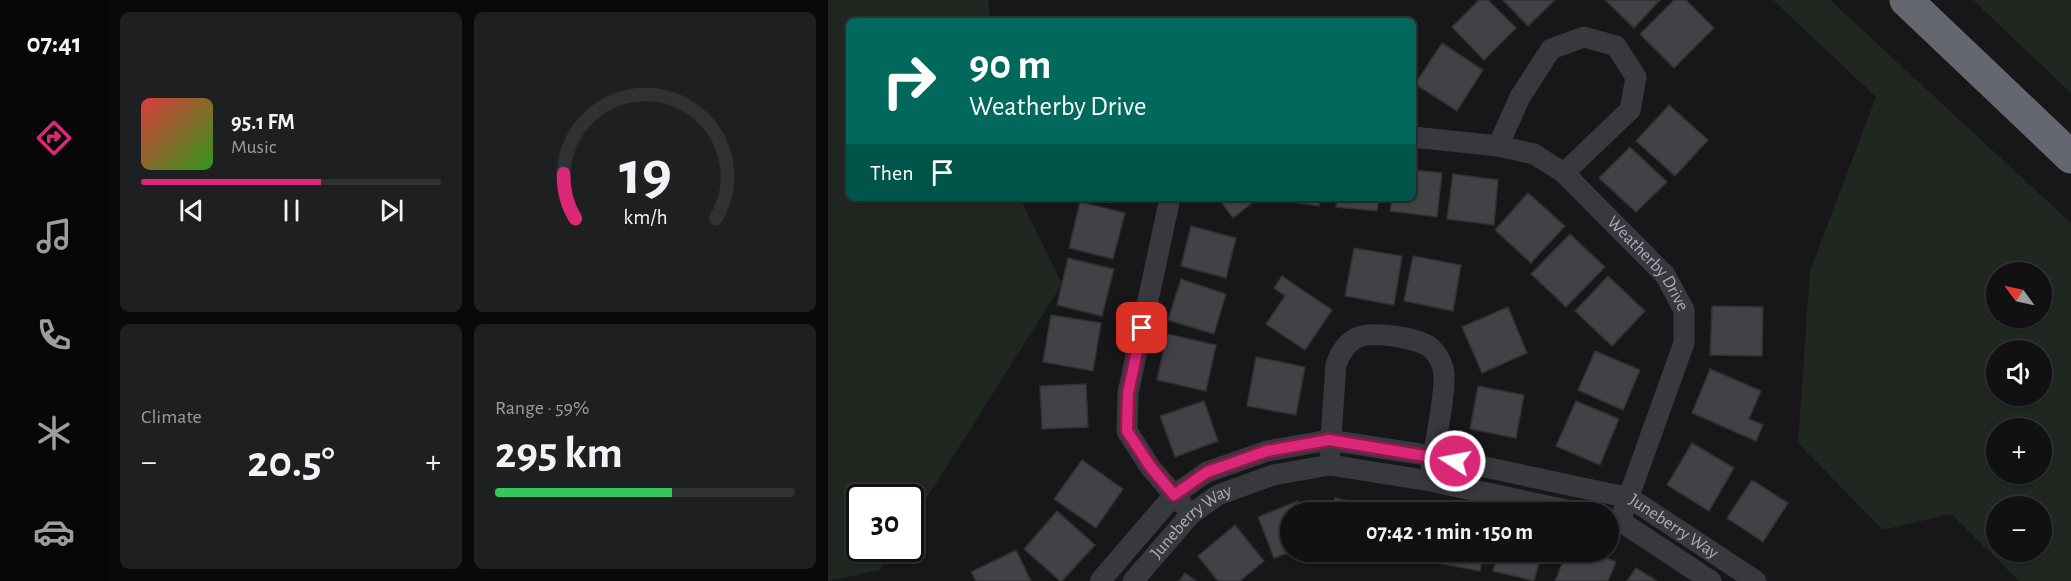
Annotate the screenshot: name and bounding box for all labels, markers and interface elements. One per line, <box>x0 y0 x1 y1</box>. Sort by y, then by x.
text: 07:41 <box>26 30 82 57</box>
icon: right <box>870 42 948 120</box>
text: 90 m <box>969 44 1051 86</box>
text: Weatherby Drive <box>969 93 1146 120</box>
text: 95.1 FM <box>231 111 295 133</box>
icon: directions <box>33 117 75 159</box>
text: Music <box>231 137 277 157</box>
text: 19 <box>619 143 671 205</box>
icon: arrive <box>926 156 959 189</box>
text: Then <box>870 162 914 184</box>
icon: previous <box>175 194 208 227</box>
icon: pause <box>275 194 308 227</box>
icon: next <box>375 194 408 227</box>
text: km/h <box>623 208 667 229</box>
street label: Weatherby Drive <box>1603 213 1692 314</box>
icon: music <box>33 215 75 257</box>
north arrow <box>1986 262 2052 328</box>
map controls <box>1986 262 2052 562</box>
pin <box>1116 302 1167 353</box>
icon: arrive <box>1125 311 1158 344</box>
icon: phone <box>33 314 75 356</box>
button: sound <box>1986 340 2052 406</box>
text: Range · 59% <box>495 398 589 418</box>
text: Climate <box>141 407 202 427</box>
icon: climate <box>33 412 75 454</box>
button: + <box>1986 418 2052 484</box>
position arrow <box>1423 429 1487 493</box>
text: 295 km <box>495 431 623 476</box>
text: 20.5° <box>247 440 335 485</box>
text: − <box>141 446 157 479</box>
text: + <box>425 446 441 479</box>
street label: Juneberry Way <box>1147 482 1234 562</box>
speed limit sign: 30 <box>846 484 924 562</box>
street label: Juneberry Way <box>1626 491 1722 563</box>
button: − <box>1986 496 2052 562</box>
icon: car <box>33 511 75 553</box>
text: 07:42 · 1 min · 150 m <box>1366 521 1533 543</box>

